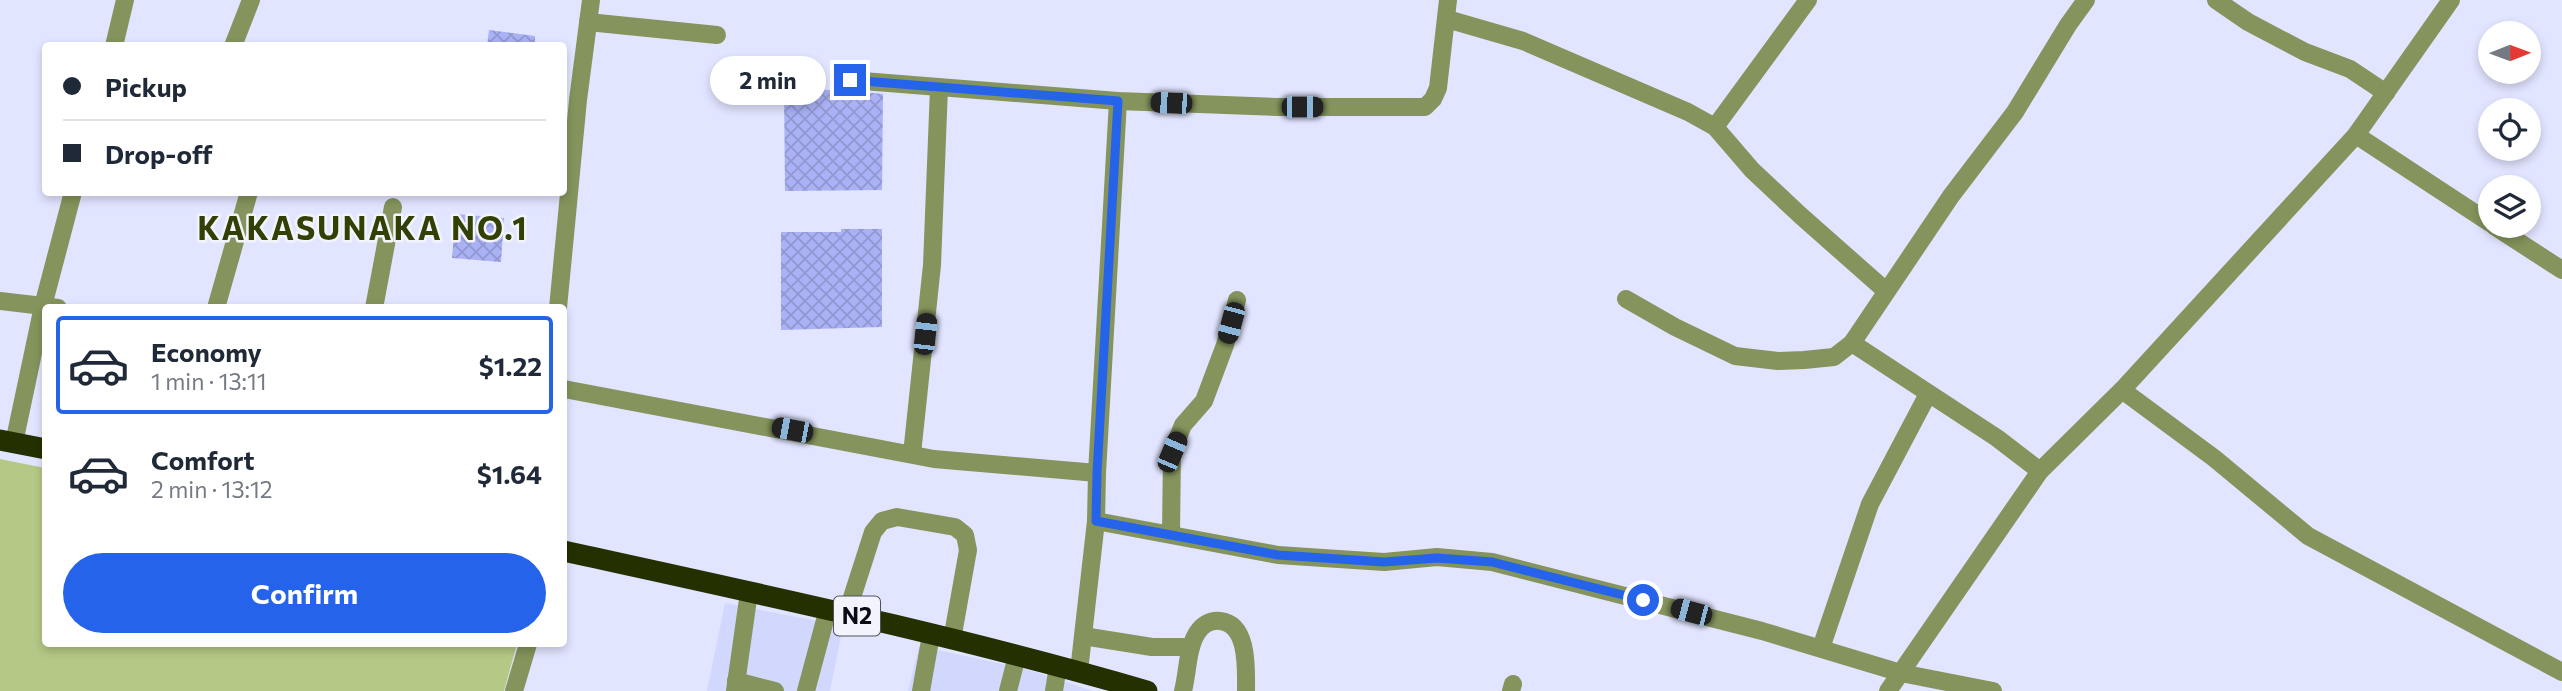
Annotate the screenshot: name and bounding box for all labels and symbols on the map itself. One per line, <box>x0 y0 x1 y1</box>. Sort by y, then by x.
north arrow <box>2478 21 2541 84</box>
callout: 2 min <box>710 56 826 104</box>
route end <box>834 64 866 96</box>
car <box>1150 92 1193 114</box>
car <box>1282 97 1324 118</box>
district label: KAKASUNAKA NO.1 <box>197 207 529 247</box>
car <box>1216 300 1247 346</box>
car <box>913 312 938 356</box>
car <box>770 416 815 444</box>
car <box>1155 429 1190 475</box>
route start <box>1627 584 1659 616</box>
road number: N2 <box>834 596 880 636</box>
car <box>1668 596 1715 628</box>

